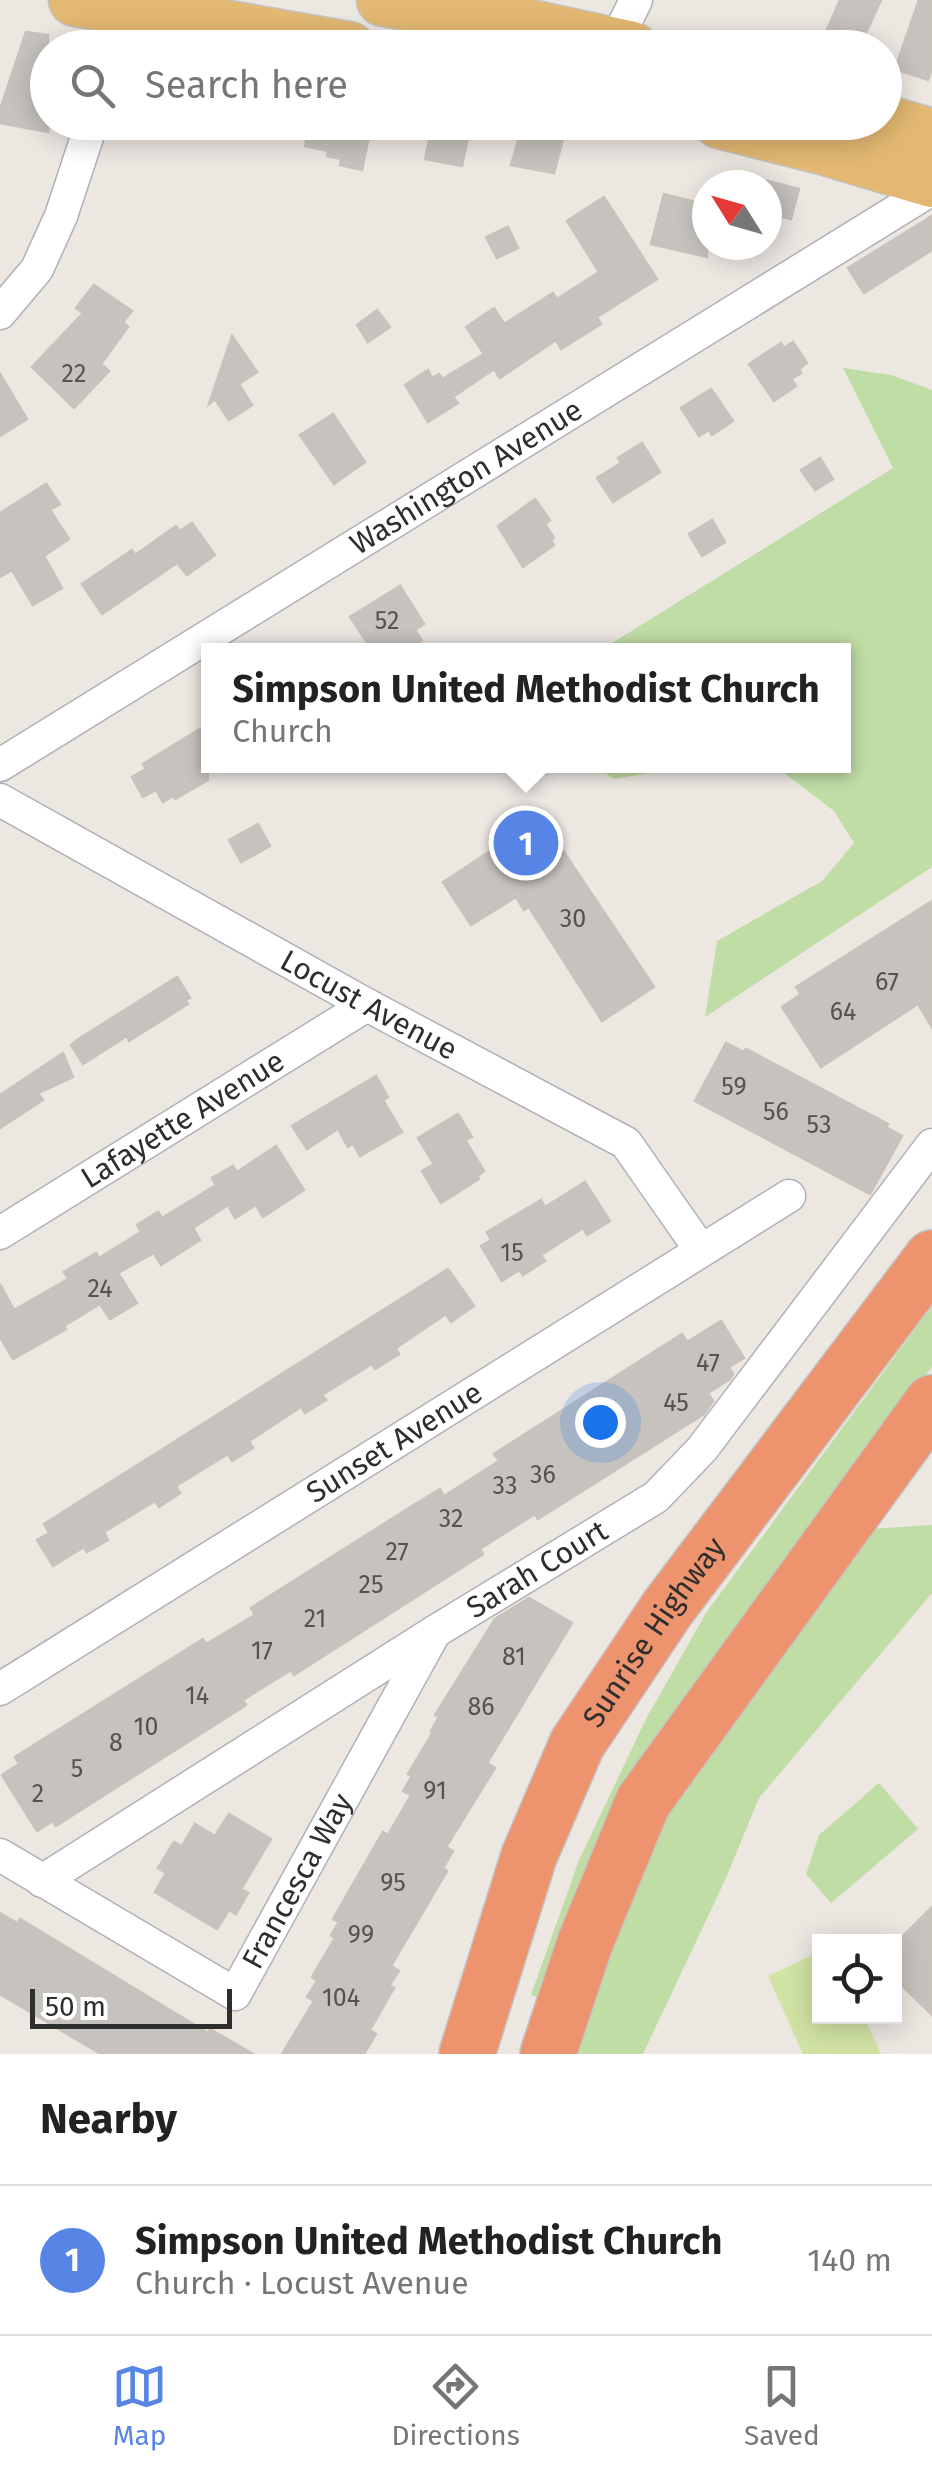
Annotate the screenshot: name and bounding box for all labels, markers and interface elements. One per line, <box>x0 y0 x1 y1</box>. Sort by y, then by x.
search box <box>30 30 902 140</box>
icon: search <box>65 58 120 113</box>
text: Search here <box>145 62 348 108</box>
north arrow <box>692 170 782 260</box>
house number: 22 <box>62 359 86 389</box>
street label: Washington Avenue <box>343 392 589 562</box>
house number: 52 <box>375 606 399 636</box>
popup <box>201 643 851 773</box>
text: Simpson United Methodist Church <box>232 666 820 712</box>
text: Church <box>232 712 333 750</box>
pin: 1 <box>494 806 558 880</box>
house number: 30 <box>560 904 586 934</box>
street label: Locust Avenue <box>274 942 463 1068</box>
house number: 67 <box>875 967 899 997</box>
house number: 64 <box>830 997 856 1027</box>
street label: Lafayette Avenue <box>74 1043 291 1196</box>
house number: 59 <box>721 1072 747 1102</box>
house number: 56 <box>763 1097 789 1127</box>
house number: 53 <box>807 1110 831 1140</box>
house number: 15 <box>500 1238 524 1268</box>
house number: 24 <box>87 1274 113 1304</box>
house number: 47 <box>696 1348 720 1378</box>
street label: Sunset Avenue <box>300 1374 489 1511</box>
house number: 45 <box>663 1388 689 1418</box>
your location <box>575 1397 626 1448</box>
house number: 36 <box>530 1460 556 1490</box>
house number: 33 <box>493 1471 517 1501</box>
house number: 32 <box>439 1504 463 1534</box>
street label: Sarah Court <box>460 1513 614 1626</box>
street label: Sunrise Highway <box>575 1530 733 1734</box>
house number: 27 <box>385 1537 409 1567</box>
house number: 25 <box>359 1570 383 1600</box>
house number: 21 <box>304 1604 326 1634</box>
house number: 17 <box>251 1636 273 1666</box>
house number: 81 <box>502 1642 526 1672</box>
house number: 14 <box>185 1681 209 1711</box>
house number: 86 <box>467 1692 495 1722</box>
house number: 10 <box>134 1712 158 1742</box>
house number: 8 <box>109 1728 123 1758</box>
house number: 5 <box>71 1754 83 1784</box>
house number: 91 <box>423 1776 447 1806</box>
house number: 2 <box>32 1779 44 1809</box>
street label: Francesca Way <box>234 1787 360 1975</box>
house number: 95 <box>380 1868 406 1898</box>
house number: 99 <box>348 1920 374 1950</box>
map controls <box>812 1934 902 2024</box>
button: locate <box>812 1934 902 2024</box>
house number: 104 <box>322 1983 360 2013</box>
scale bar <box>30 1984 232 2028</box>
text: 50 m <box>45 1990 106 2023</box>
text: Nearby <box>40 2094 177 2144</box>
text: Simpson United Methodist Church <box>135 2218 722 2264</box>
text: 1 <box>65 2241 80 2279</box>
text: 140 m <box>807 2241 892 2279</box>
text: Church · Locust Avenue <box>135 2264 469 2302</box>
tab: Map <box>112 2359 167 2452</box>
tab: Directions <box>391 2359 520 2452</box>
tab: Saved <box>744 2359 820 2452</box>

